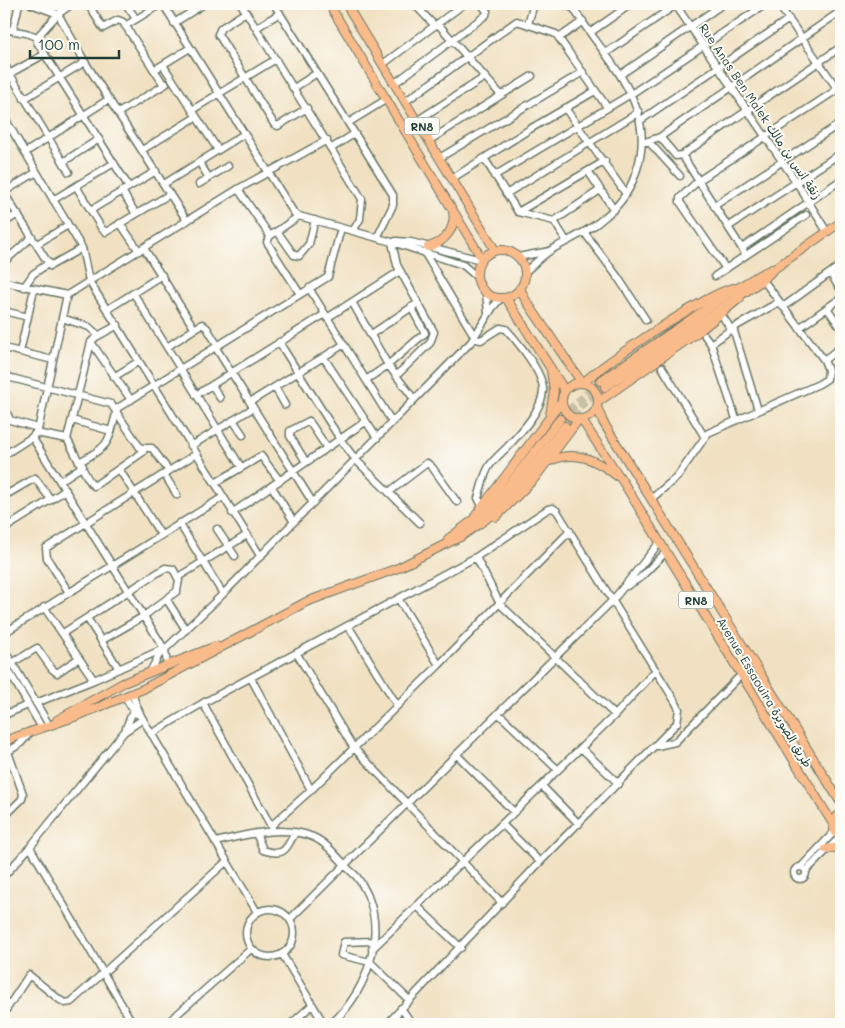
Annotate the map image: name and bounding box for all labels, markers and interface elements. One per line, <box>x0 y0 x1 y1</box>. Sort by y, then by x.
street label: Rue Anas Ben Malek زنقة انس بن مالك <box>695 20 826 202</box>
scale bar <box>30 28 119 60</box>
text: 100 m <box>38 34 80 54</box>
road number: RN8 <box>404 118 440 134</box>
road number: RN8 <box>678 592 714 608</box>
street label: Avenue Essaouira طريق الصويرة <box>713 614 816 771</box>

